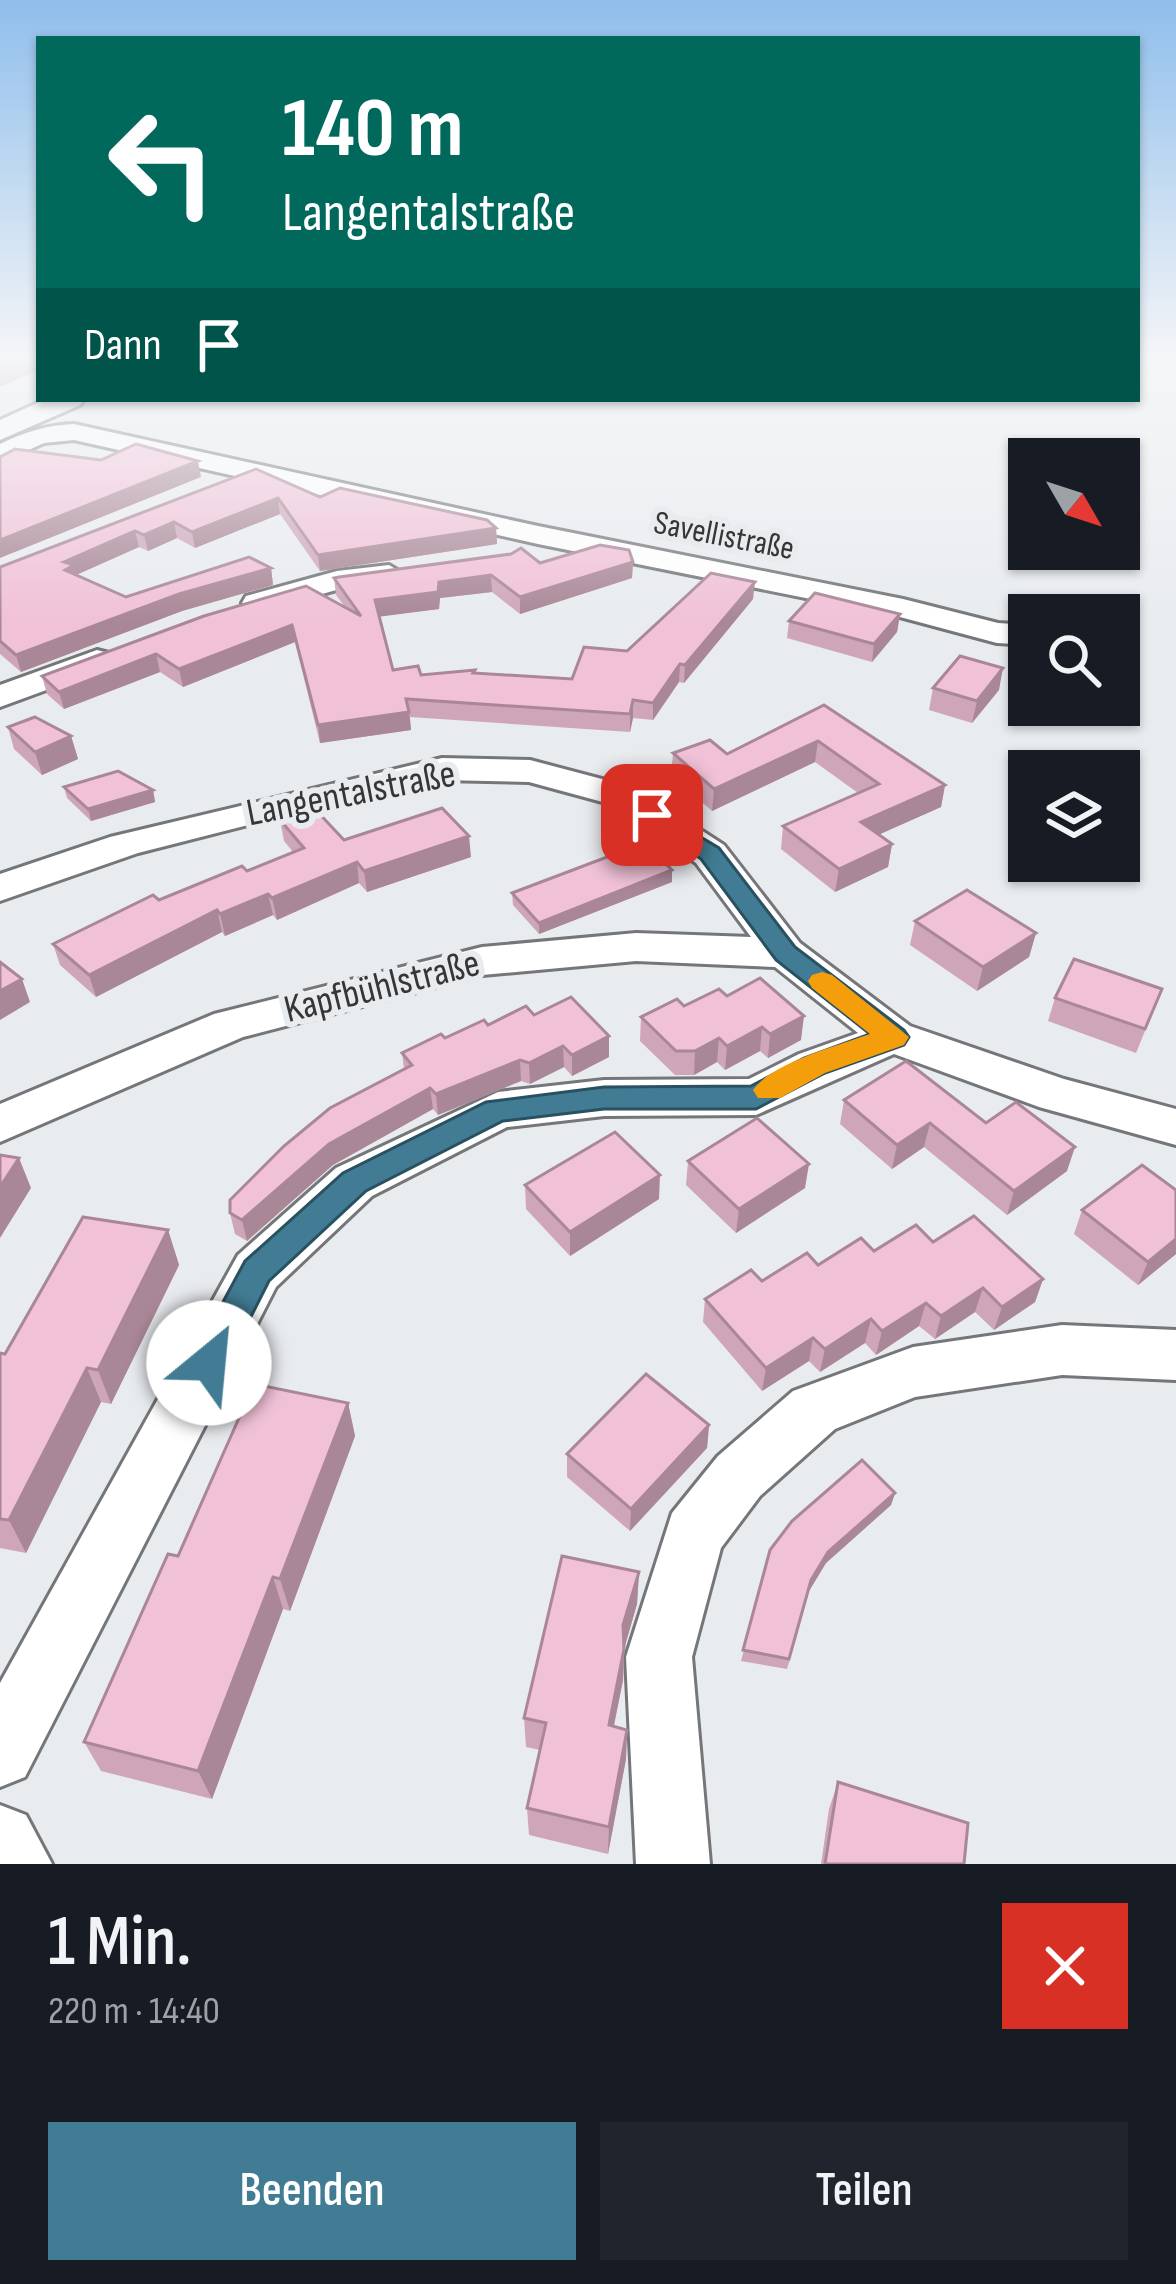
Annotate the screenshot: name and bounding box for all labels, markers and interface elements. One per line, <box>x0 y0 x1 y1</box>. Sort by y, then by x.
text: 140 m <box>282 79 463 180</box>
icon: left <box>84 84 240 240</box>
text: Langentalstraße <box>282 181 575 246</box>
icon: arrive <box>186 312 252 378</box>
text: Dann <box>84 318 162 373</box>
north arrow <box>1008 438 1140 570</box>
map controls <box>1008 438 1140 882</box>
street label: Savellistraße <box>650 503 798 569</box>
button: search <box>1008 594 1140 726</box>
button: layers <box>1008 750 1140 882</box>
street label: Langentalstraße <box>243 751 459 837</box>
pin <box>601 764 703 866</box>
icon: arrive <box>619 782 685 848</box>
street label: Kapfbühlstraße <box>279 940 485 1034</box>
position arrow <box>146 1300 272 1426</box>
text: 1 Min. <box>48 1899 192 1986</box>
button: close <box>1002 1903 1128 2029</box>
text: 220 m · 14:40 <box>48 1988 220 2035</box>
button: Beenden <box>48 2122 576 2260</box>
button: Teilen <box>600 2122 1128 2260</box>

